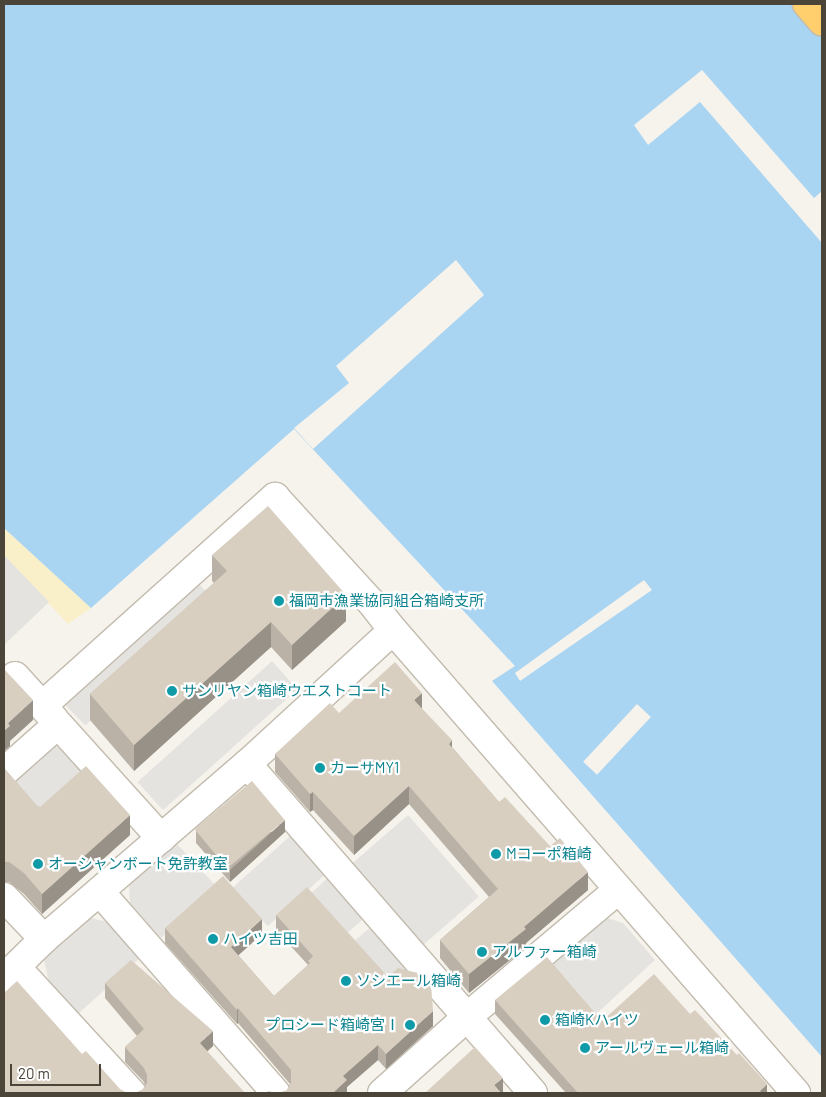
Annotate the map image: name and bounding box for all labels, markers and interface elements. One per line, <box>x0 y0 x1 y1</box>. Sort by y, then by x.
place label: 福岡市漁業協同組合箱崎支所 <box>289 592 484 610</box>
marker: 福岡市漁業協同組合箱崎支所 <box>273 595 285 607</box>
place label: サンリヤン箱崎ウエストコート <box>182 682 392 700</box>
marker: サンリヤン箱崎ウエストコート <box>166 685 178 697</box>
place label: カーサMY1 <box>330 759 399 777</box>
marker: カーサMY1 <box>314 762 326 774</box>
place label: Mコーポ箱崎 <box>506 845 592 863</box>
marker: Mコーポ箱崎 <box>490 848 502 860</box>
place label: オーシャンボート免許教室 <box>48 855 228 873</box>
marker: オーシャンボート免許教室 <box>32 858 44 870</box>
place label: ハイツ吉田 <box>223 930 298 948</box>
marker: ハイツ吉田 <box>207 933 219 945</box>
place label: アルファー箱崎 <box>492 943 597 961</box>
marker: アルファー箱崎 <box>476 946 488 958</box>
place label: ソシエール箱崎 <box>356 972 461 990</box>
marker: ソシエール箱崎 <box>340 975 352 987</box>
place label: 箱崎Kハイツ <box>555 1011 639 1029</box>
marker: 箱崎Kハイツ <box>539 1014 551 1026</box>
place label: プロシード箱崎宮Ⅰ <box>265 1016 400 1034</box>
marker: プロシード箱崎宮Ⅰ <box>404 1019 416 1031</box>
place label: アールヴェール箱崎 <box>595 1039 729 1057</box>
marker: アールヴェール箱崎 <box>579 1042 591 1054</box>
scale bar <box>12 1054 104 1086</box>
text: 20 m <box>18 1064 50 1082</box>

